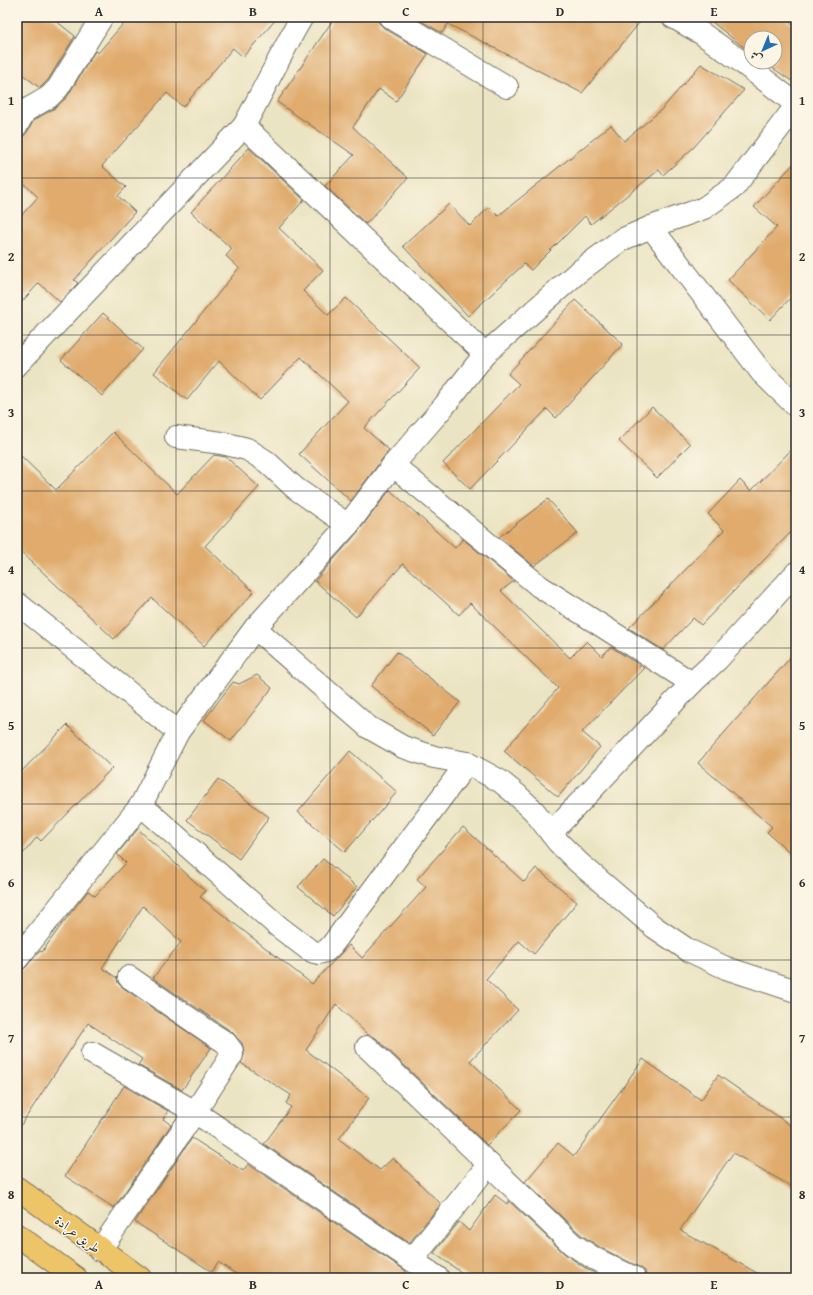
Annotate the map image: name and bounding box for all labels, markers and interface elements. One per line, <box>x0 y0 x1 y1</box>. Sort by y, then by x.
text: A <box>95 2 104 21</box>
text: B <box>249 2 257 21</box>
text: C <box>402 2 410 21</box>
text: D <box>556 2 564 21</box>
text: E <box>711 2 718 21</box>
north arrow <box>743 30 783 70</box>
text: ش <box>747 48 766 67</box>
text: 1 <box>8 91 14 110</box>
text: 1 <box>799 91 805 110</box>
text: 2 <box>8 247 15 266</box>
text: 2 <box>799 247 806 266</box>
text: 3 <box>8 403 14 422</box>
text: 3 <box>799 403 805 422</box>
text: 4 <box>8 560 15 579</box>
text: 4 <box>799 560 806 579</box>
text: 5 <box>8 716 15 735</box>
text: 5 <box>799 716 806 735</box>
text: 6 <box>8 873 15 892</box>
text: 6 <box>799 873 806 892</box>
text: 7 <box>8 1029 15 1048</box>
text: 7 <box>799 1029 806 1048</box>
text: 8 <box>8 1185 15 1204</box>
text: 8 <box>799 1185 806 1204</box>
street label: طريق عرادة <box>51 1211 104 1258</box>
text: A <box>95 1275 104 1294</box>
text: B <box>249 1275 257 1294</box>
text: C <box>402 1275 410 1294</box>
text: D <box>556 1275 564 1294</box>
text: E <box>711 1275 718 1294</box>

